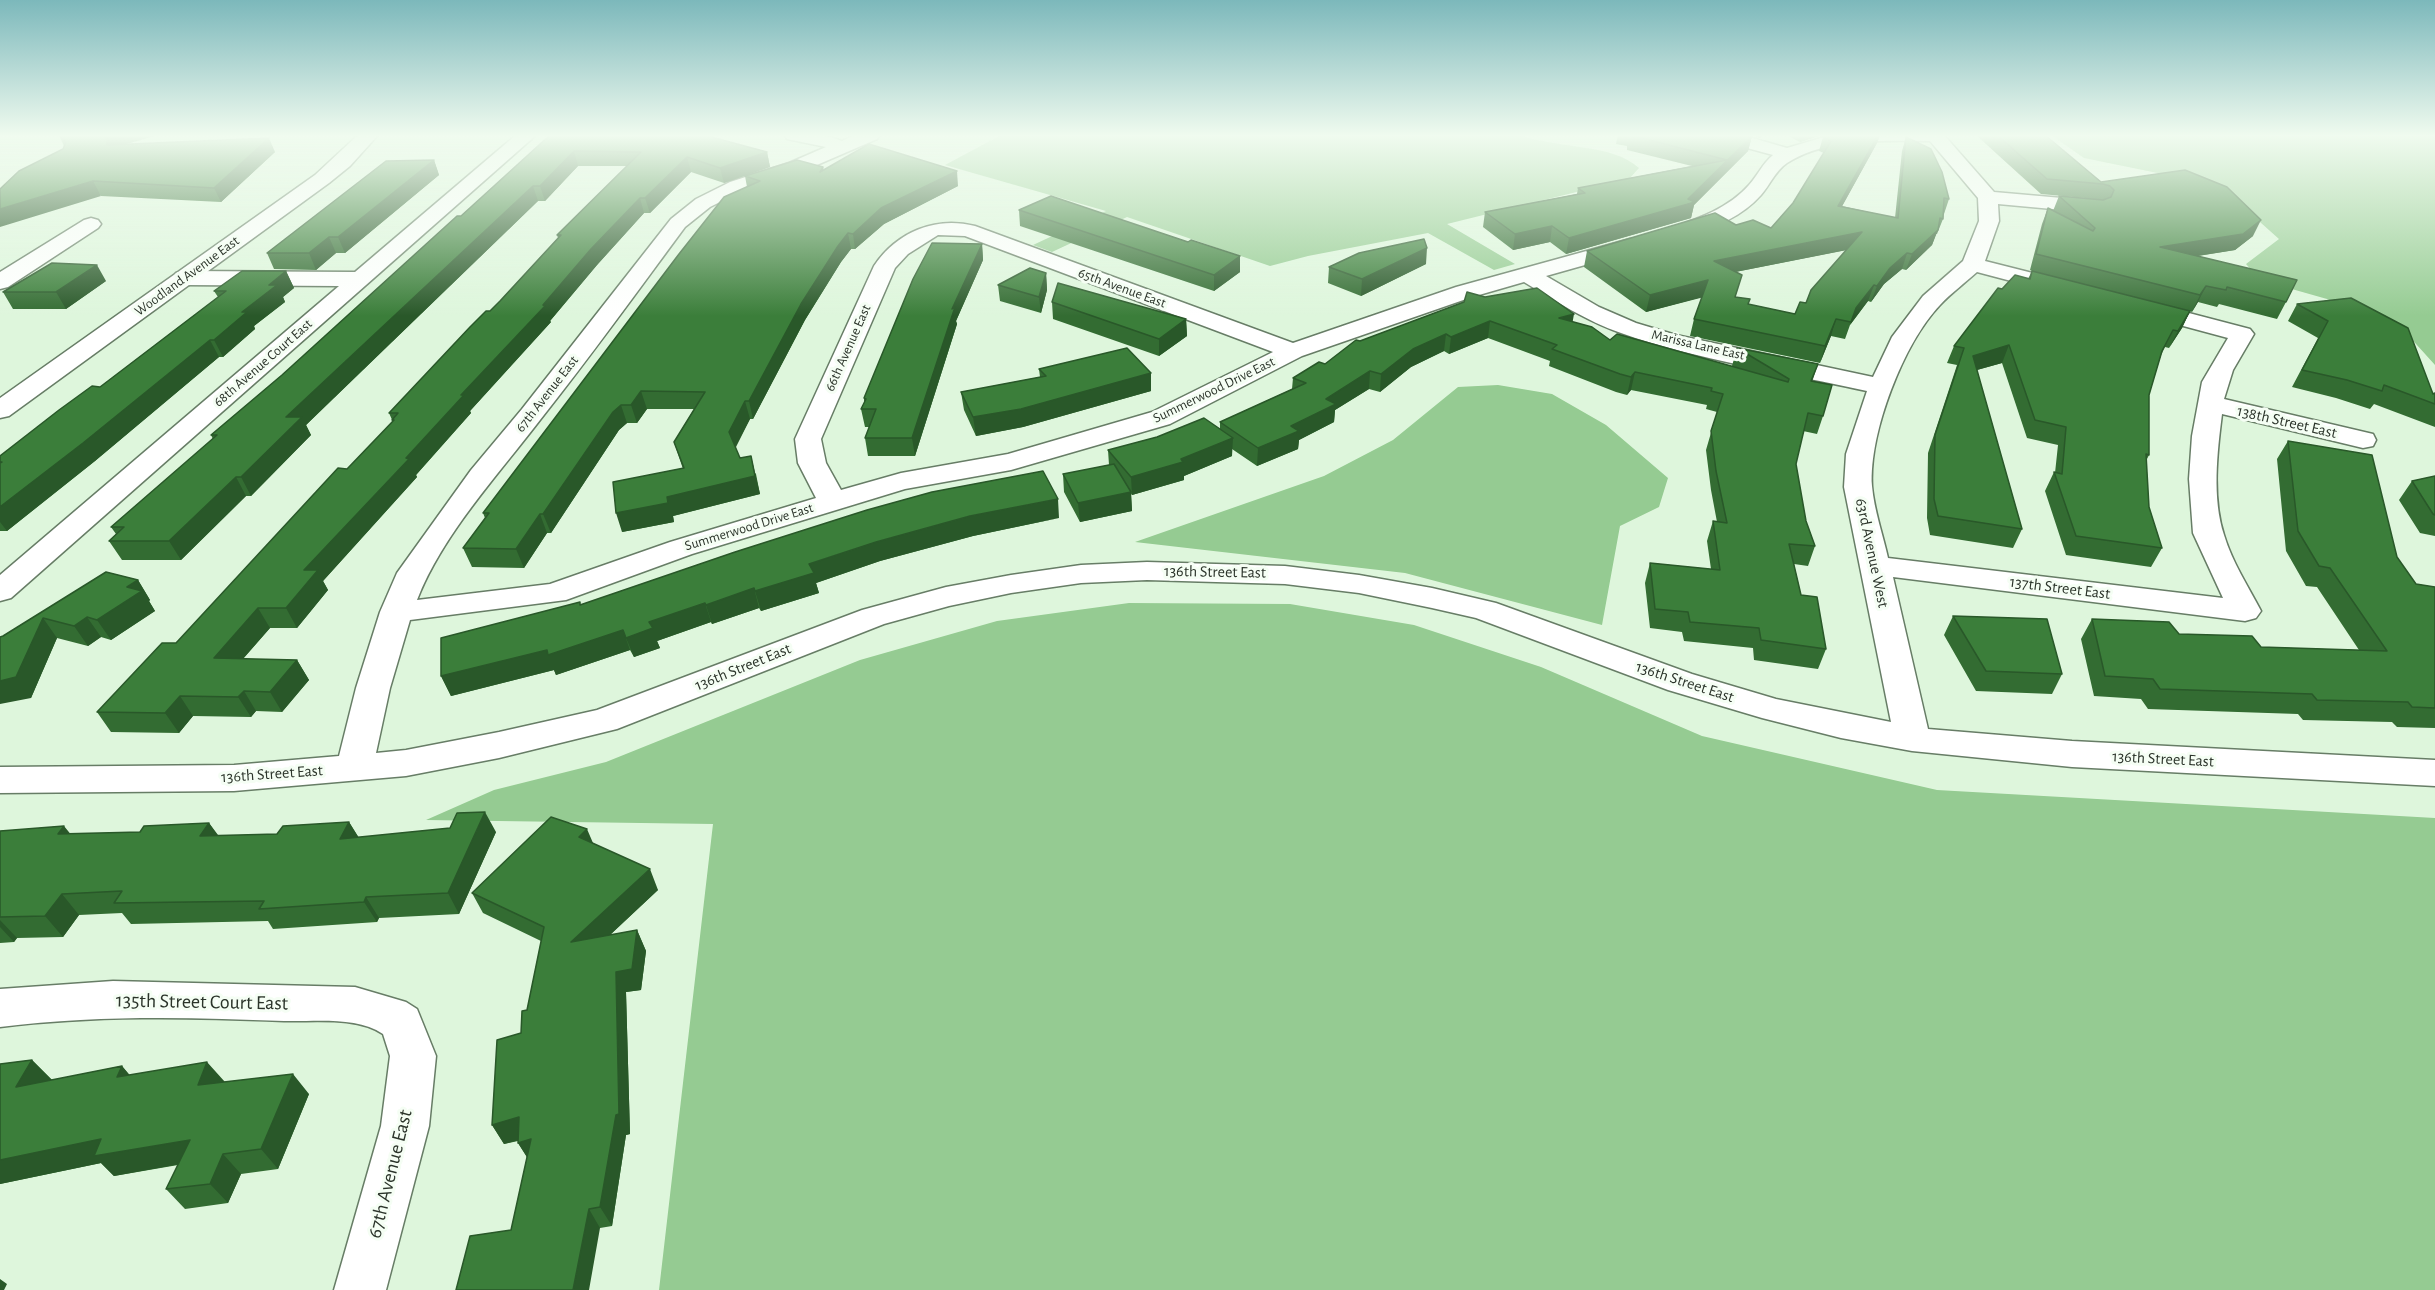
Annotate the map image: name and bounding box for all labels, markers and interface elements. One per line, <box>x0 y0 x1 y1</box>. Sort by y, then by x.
street label: Woodland Avenue East <box>131 232 243 320</box>
street label: 65th Avenue East <box>1076 264 1168 312</box>
street label: 66th Avenue East <box>821 302 875 394</box>
street label: 68th Avenue Court East <box>210 316 316 410</box>
street label: Marissa Lane East <box>1650 326 1746 364</box>
street label: 67th Avenue East <box>512 353 582 435</box>
street label: Summerwood Drive East <box>1150 353 1278 427</box>
street label: 138th Street East <box>2235 401 2339 443</box>
street label: 63rd Avenue West <box>1851 496 1893 610</box>
street label: Summerwood Drive East <box>683 499 815 555</box>
street label: 136th Street East <box>1164 562 1266 582</box>
street label: 137th Street East <box>2009 572 2111 604</box>
street label: 136th Street East <box>692 639 794 695</box>
street label: 136th Street East <box>1634 657 1736 707</box>
street label: 136th Street East <box>2112 747 2214 771</box>
street label: 136th Street East <box>221 761 323 787</box>
street label: 135th Street Court East <box>116 988 288 1016</box>
street label: 67th Avenue East <box>362 1107 418 1241</box>

